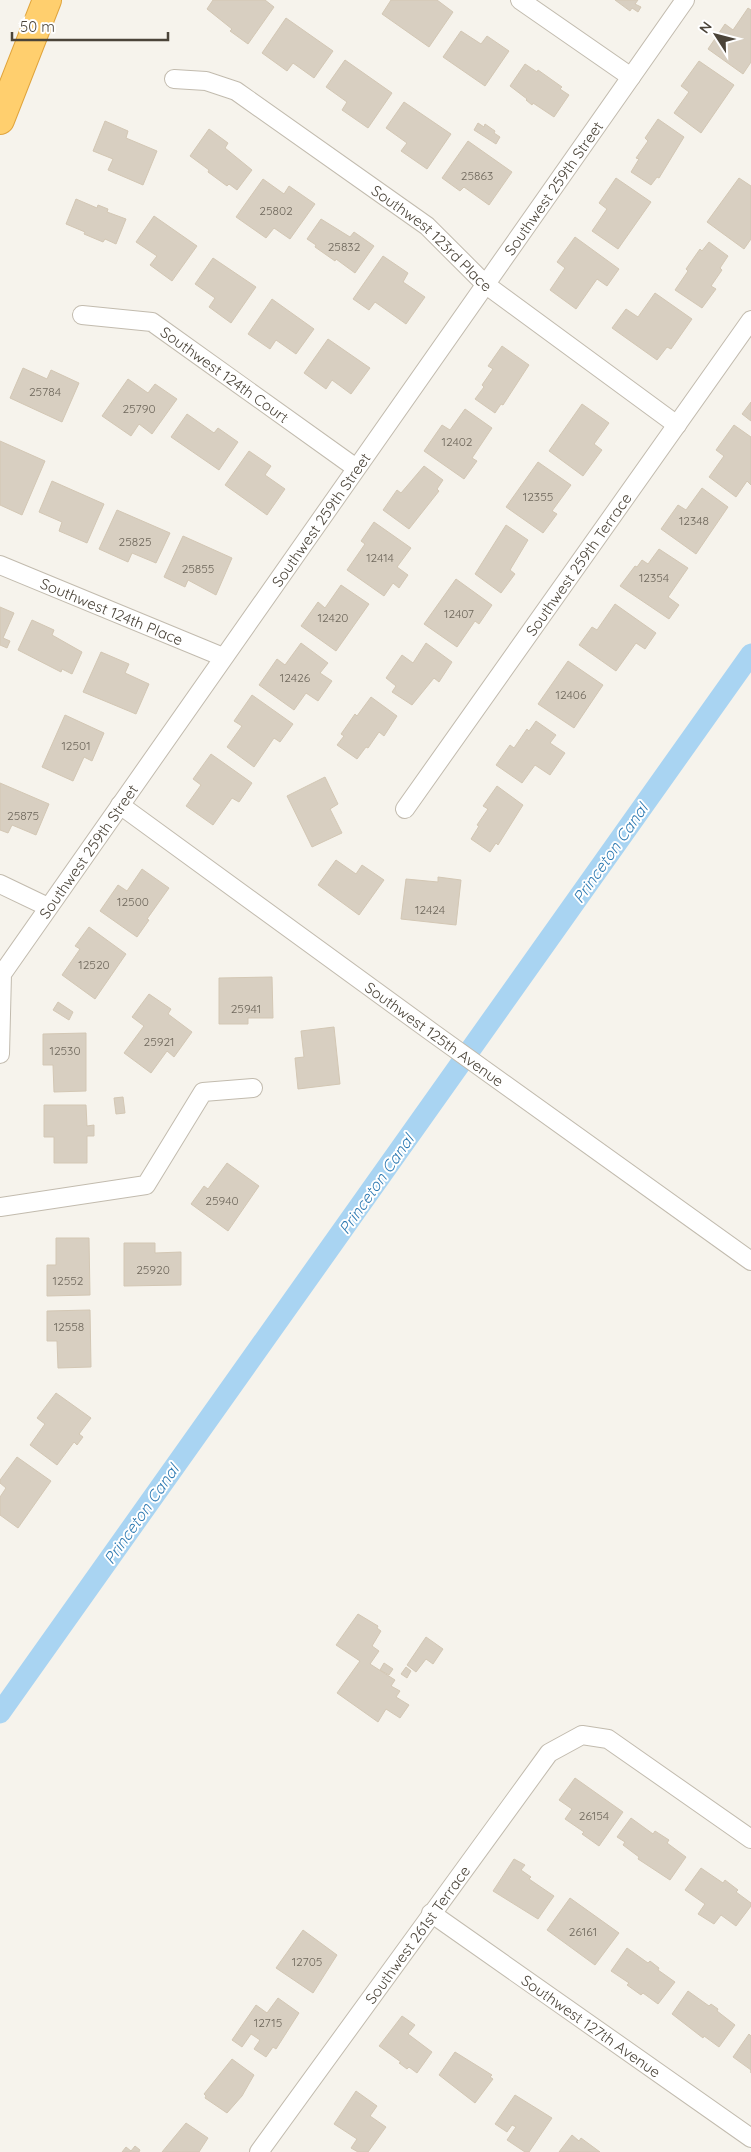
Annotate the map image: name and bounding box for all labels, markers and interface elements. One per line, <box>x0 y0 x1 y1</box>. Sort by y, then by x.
scale bar <box>12 10 169 42</box>
north arrow <box>691 10 741 60</box>
text: 50 m <box>20 17 55 36</box>
text: N <box>695 18 716 37</box>
street label: Southwest 259th Street <box>500 117 607 259</box>
house number: 25863 <box>461 168 493 183</box>
street label: Southwest 123rd Place <box>368 180 496 295</box>
house number: 25802 <box>259 203 293 218</box>
house number: 25832 <box>328 239 361 254</box>
street label: Southwest 124th Court <box>157 322 293 427</box>
house number: 25784 <box>29 384 61 399</box>
house number: 25790 <box>122 401 156 416</box>
house number: 12402 <box>441 434 473 449</box>
street label: Southwest 259th Street <box>267 449 374 590</box>
street label: Southwest 259th Terrace <box>521 489 635 639</box>
house number: 12355 <box>523 489 553 504</box>
house number: 12348 <box>679 513 709 528</box>
house number: 25825 <box>119 534 151 549</box>
house number: 12414 <box>366 550 394 565</box>
house number: 25855 <box>182 561 214 576</box>
house number: 12354 <box>639 570 669 585</box>
street label: Southwest 124th Place <box>38 573 186 649</box>
house number: 12407 <box>444 606 474 621</box>
house number: 12420 <box>317 610 349 625</box>
house number: 12426 <box>280 670 311 685</box>
house number: 12406 <box>556 687 587 702</box>
house number: 12501 <box>61 738 91 753</box>
street label: Southwest 259th Street <box>35 781 142 922</box>
water label: Princeton Canal <box>568 797 653 907</box>
house number: 25875 <box>7 808 39 823</box>
house number: 12500 <box>117 894 149 909</box>
house number: 12424 <box>415 902 445 917</box>
house number: 12520 <box>78 957 110 972</box>
street label: Southwest 125th Avenue <box>361 977 508 1090</box>
house number: 25941 <box>231 1001 261 1016</box>
house number: 25921 <box>144 1034 174 1049</box>
house number: 12530 <box>49 1043 81 1058</box>
water label: Princeton Canal <box>334 1128 419 1238</box>
house number: 25940 <box>205 1193 239 1208</box>
house number: 25920 <box>136 1262 170 1277</box>
house number: 12552 <box>53 1273 84 1288</box>
house number: 12558 <box>54 1319 84 1334</box>
water label: Princeton Canal <box>99 1458 184 1568</box>
house number: 26154 <box>579 1808 609 1823</box>
street label: Southwest 261st Terrace <box>361 1862 474 2007</box>
house number: 26161 <box>569 1924 597 1939</box>
house number: 12705 <box>292 1954 322 1969</box>
street label: Southwest 127th Avenue <box>518 1970 665 2081</box>
house number: 12715 <box>254 2015 282 2030</box>

